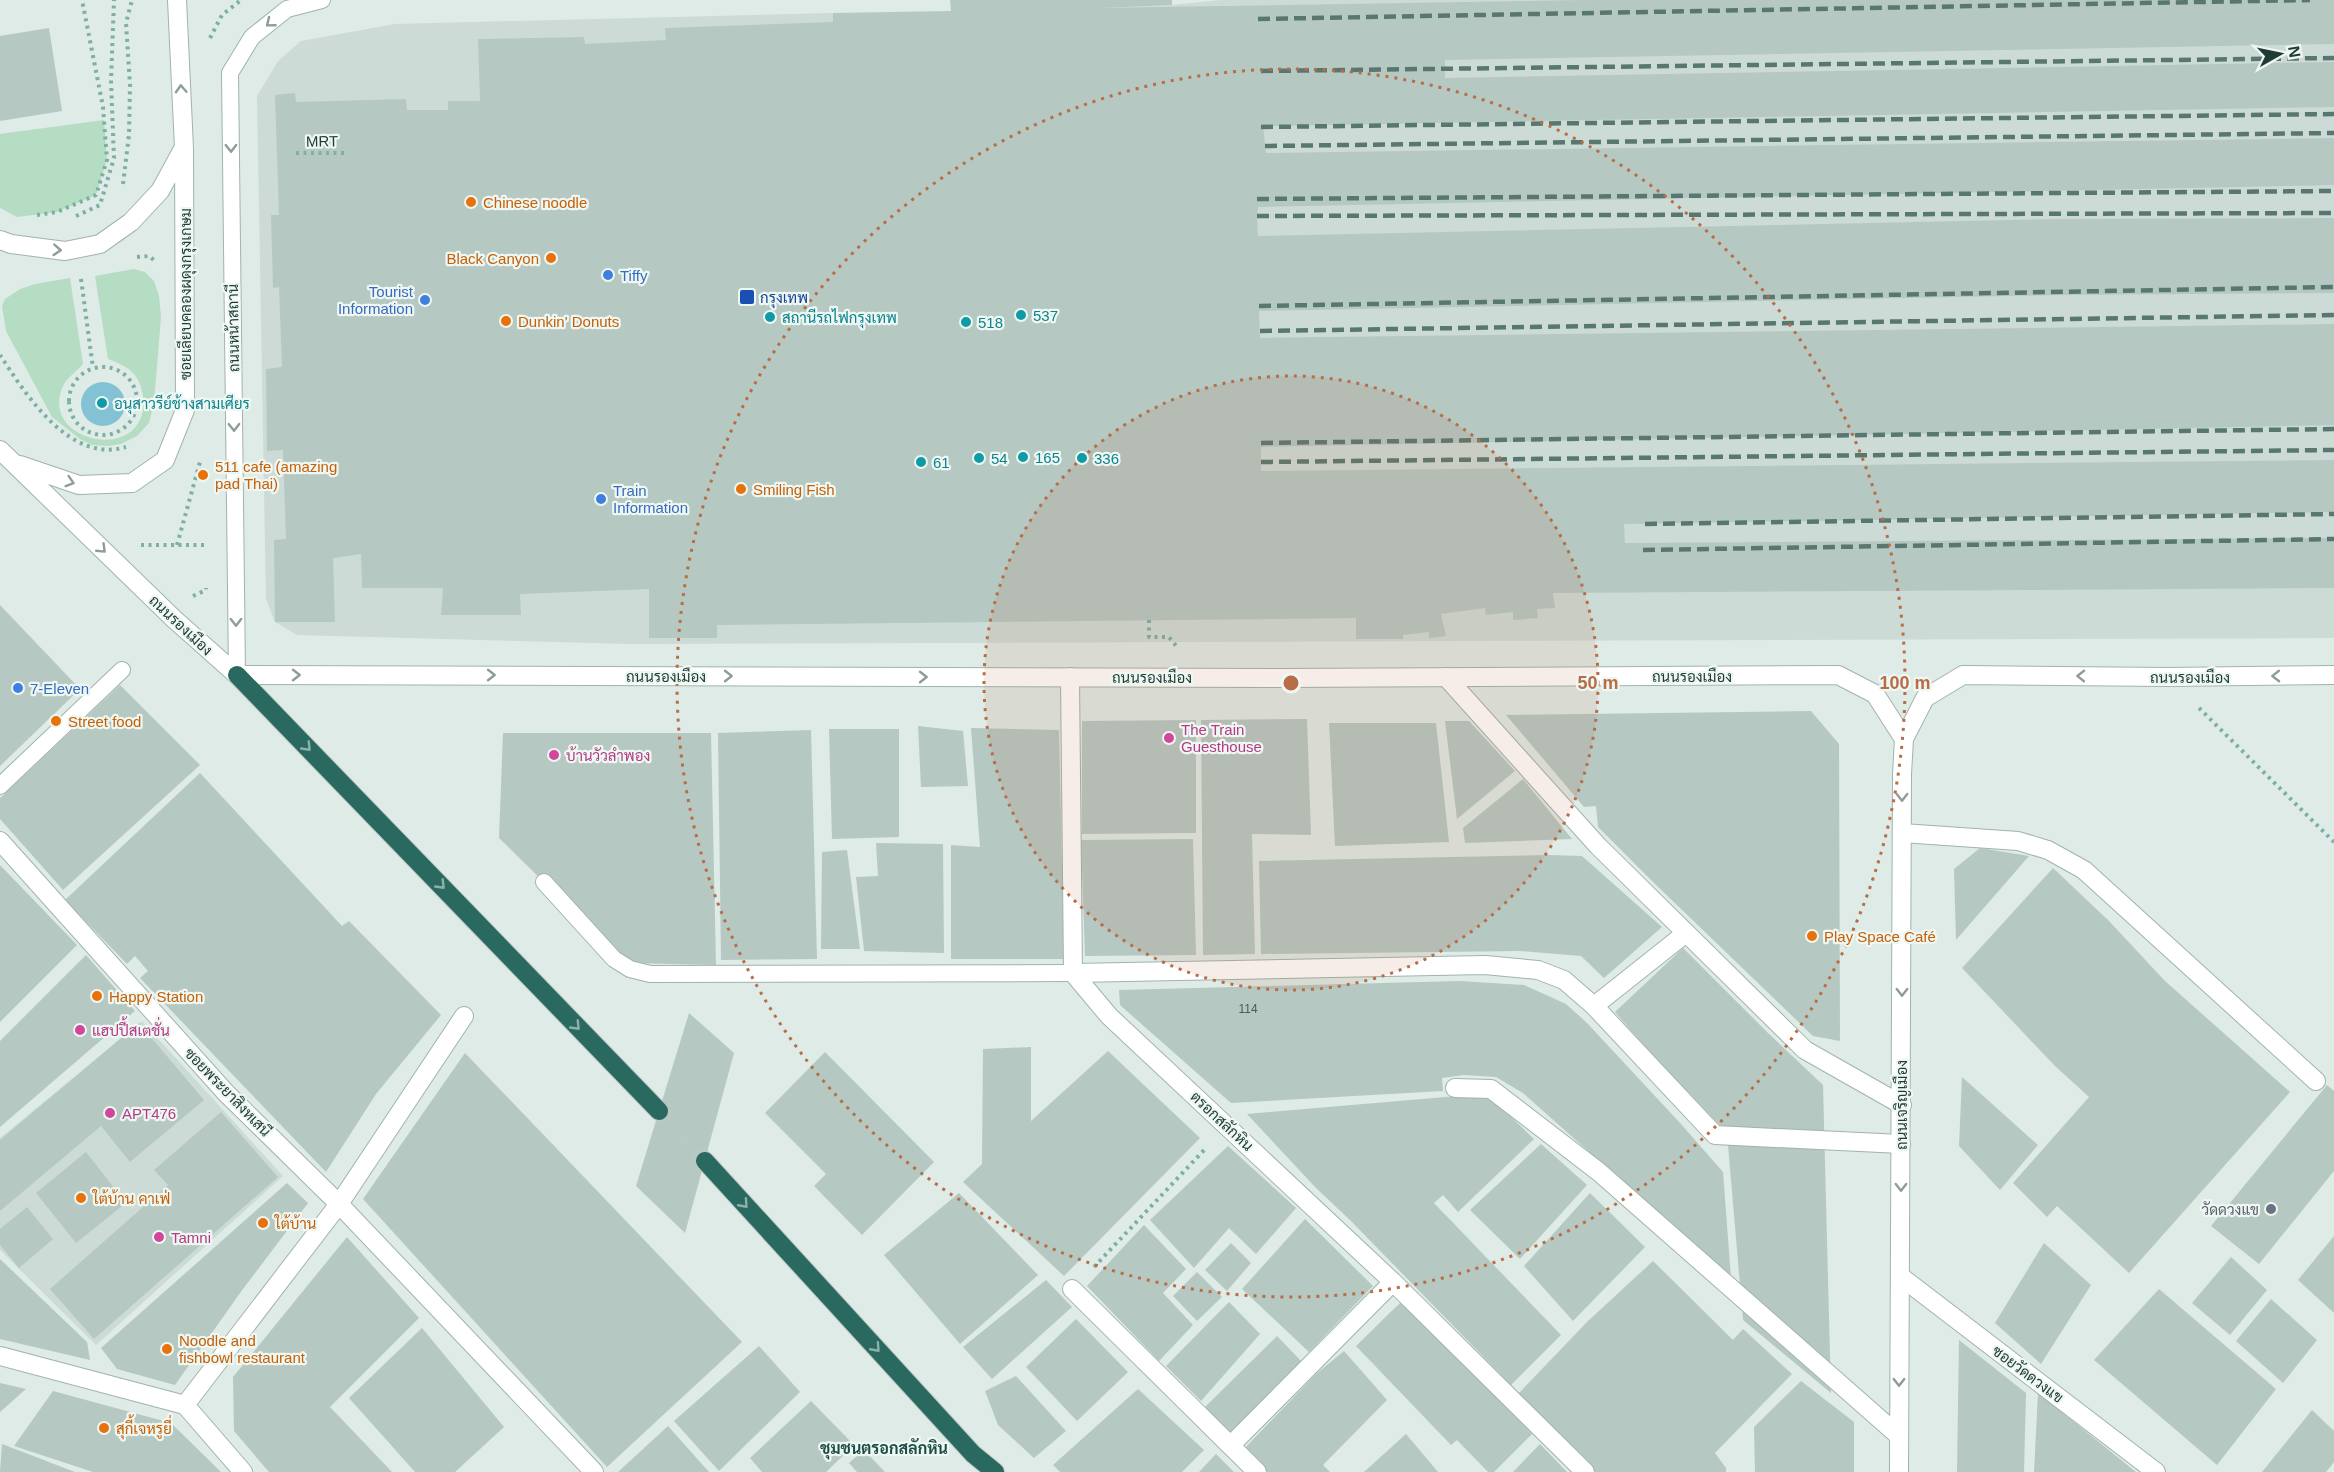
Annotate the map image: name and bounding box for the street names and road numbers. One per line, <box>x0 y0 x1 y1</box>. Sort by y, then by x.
street label: MRT <box>306 132 338 150</box>
street label: ซอยเลียบคลองผดุงกรุงเกษม <box>176 208 197 380</box>
street label: ถนนหน้าสถานี <box>223 284 242 372</box>
street label: ถนนรองเมือง <box>146 591 217 659</box>
street label: ถนนรองเมือง <box>626 667 706 685</box>
street label: ถนนรองเมือง <box>1652 667 1732 685</box>
street label: ถนนรองเมือง <box>1112 668 1192 686</box>
street label: ถนนรองเมือง <box>2150 668 2230 686</box>
street label: ซอยพระยาสิงหเสนี <box>181 1043 275 1140</box>
street label: ถนนเจริญเมือง <box>1892 1060 1911 1150</box>
street label: ตรอกสลักหิน <box>1187 1088 1257 1154</box>
street label: ซอยวัดดวงแข <box>1989 1342 2067 1406</box>

